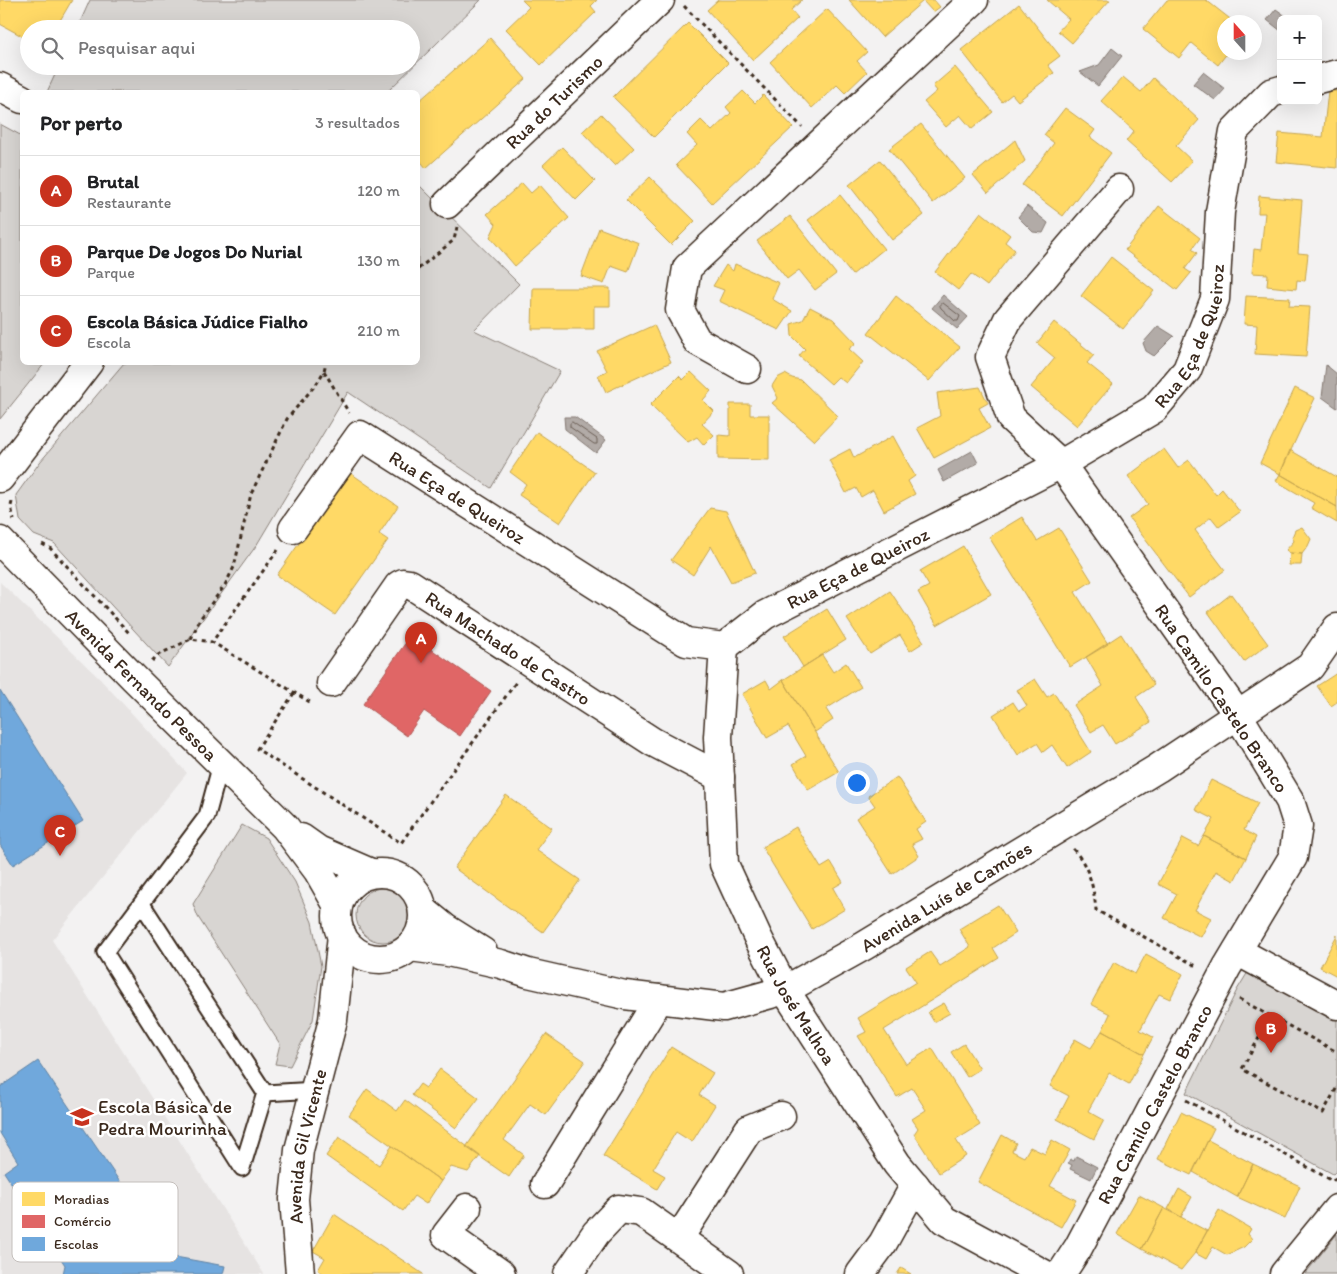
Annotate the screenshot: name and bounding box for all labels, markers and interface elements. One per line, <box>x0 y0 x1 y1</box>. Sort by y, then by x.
north arrow <box>1217 15 1262 60</box>
map controls <box>1277 15 1322 105</box>
button: + <box>1277 15 1322 60</box>
search box <box>20 20 420 75</box>
icon: search <box>38 34 66 62</box>
text: Pesquisar aqui <box>78 36 195 59</box>
street label: Rua do Turismo <box>501 50 608 154</box>
button: − <box>1277 60 1322 105</box>
text: Por perto <box>40 110 122 135</box>
text: 3 resultados <box>315 113 400 132</box>
text: Brutal <box>87 170 139 193</box>
text: A <box>51 181 61 200</box>
text: 120 m <box>357 181 400 200</box>
text: Restaurante <box>87 193 171 212</box>
text: Parque De Jogos Do Nurial <box>87 240 302 263</box>
text: B <box>51 251 61 270</box>
text: 130 m <box>357 251 400 270</box>
text: Parque <box>87 263 135 282</box>
street label: Rua Eça de Queiroz <box>1149 263 1229 413</box>
text: Escola Básica Júdice Fialho <box>87 310 308 333</box>
text: C <box>51 321 61 340</box>
text: 210 m <box>357 321 400 340</box>
text: Escola <box>87 333 131 352</box>
street label: Rua Eça de Queiroz <box>385 446 530 549</box>
street label: Rua Eça de Queiroz <box>783 522 933 614</box>
street label: Rua Machado de Castro <box>421 586 595 710</box>
street label: Rua Camilo Castelo Branco <box>1150 600 1293 797</box>
street label: Avenida Fernando Pessoa <box>61 604 222 766</box>
pin: A <box>405 622 437 663</box>
your location <box>844 770 870 796</box>
pin: C <box>44 815 76 856</box>
street label: Avenida Luís de Camões <box>857 836 1036 957</box>
street label: Rua José Malhoa <box>752 941 841 1069</box>
street label: Rua Camilo Castelo Branco <box>1092 1000 1217 1208</box>
pin: B <box>1255 1012 1287 1053</box>
street label: Avenida Gil Vicente <box>283 1066 332 1225</box>
place label: Escola Básica de Pedra Mourinha <box>98 1095 232 1140</box>
school or university icon: Escola Básica de Pedra Mourinha <box>69 1104 95 1130</box>
legend <box>12 1182 178 1262</box>
text: Moradias <box>54 1191 109 1208</box>
text: Comércio <box>54 1213 111 1230</box>
text: Escolas <box>54 1236 99 1253</box>

